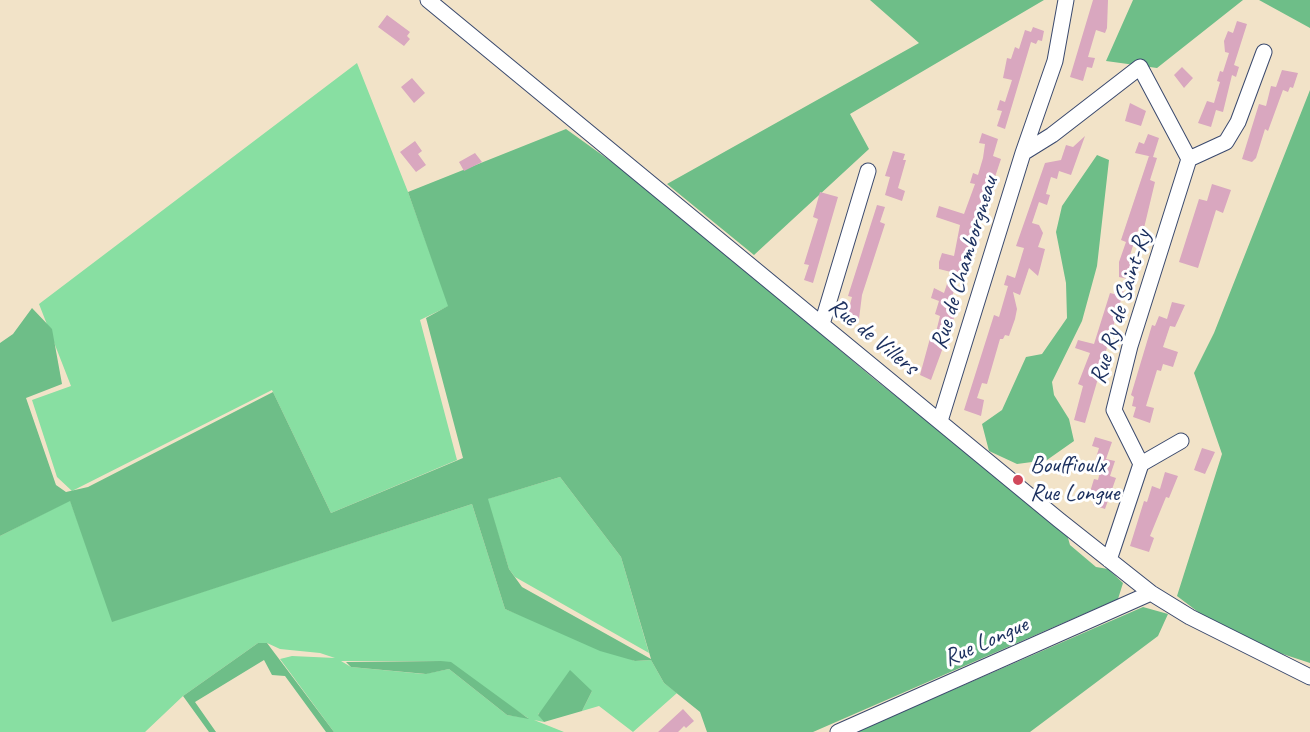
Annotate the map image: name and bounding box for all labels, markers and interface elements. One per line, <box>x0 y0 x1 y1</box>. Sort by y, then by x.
street label: Rue de Chamborgneau <box>925 173 1005 353</box>
street label: Rue Ry de Saint-Ry <box>1084 227 1158 387</box>
street label: Rue de Villers <box>822 292 924 382</box>
place label: Bouffioulx Rue Longue <box>1030 452 1119 508</box>
marker: Bouffioulx Rue Longue <box>1011 473 1025 487</box>
street label: Rue Longue <box>939 611 1033 673</box>

